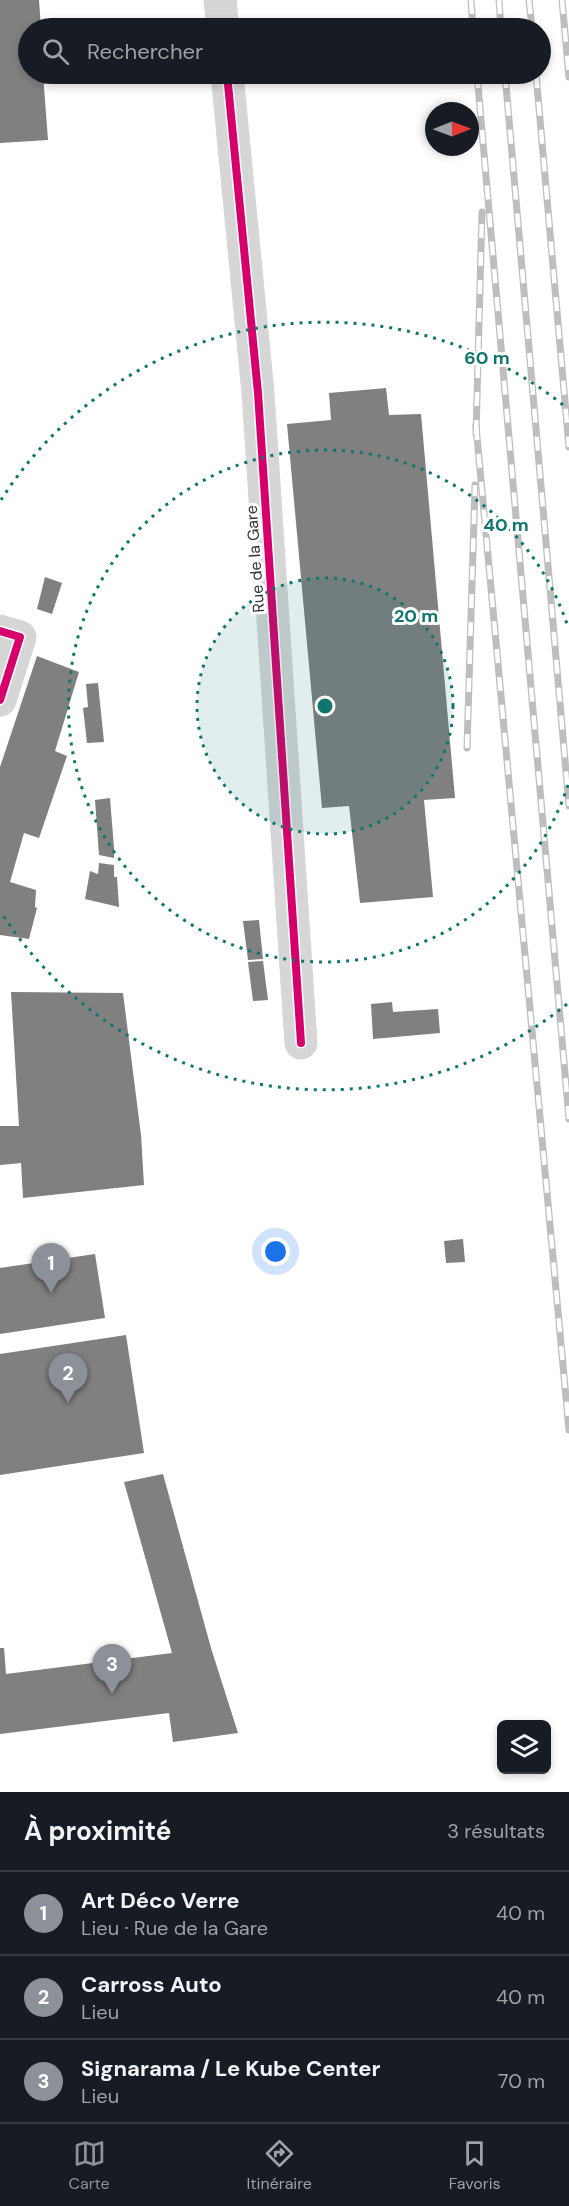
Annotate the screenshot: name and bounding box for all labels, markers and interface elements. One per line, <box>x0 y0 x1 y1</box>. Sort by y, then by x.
search box <box>18 18 551 84</box>
icon: search <box>39 35 72 68</box>
text: Rechercher <box>87 37 203 66</box>
north arrow <box>425 102 479 156</box>
text: 60 m <box>464 346 510 370</box>
street label: Rue de la Gare <box>241 505 269 613</box>
text: 40 m <box>483 513 529 537</box>
text: 20 m <box>394 604 438 628</box>
centre of rings <box>315 696 335 716</box>
your location <box>261 1237 290 1266</box>
pin: 1 <box>32 1244 70 1293</box>
pin: 2 <box>48 1354 88 1403</box>
pin: 3 <box>92 1644 132 1694</box>
map controls <box>497 1720 551 1774</box>
button: layers <box>497 1720 551 1774</box>
text: À proximité <box>24 1814 171 1848</box>
text: 3 résultats <box>447 1818 545 1844</box>
text: Art Déco Verre <box>81 1886 240 1915</box>
text: 1 <box>40 1900 47 1926</box>
text: 40 m <box>496 1900 545 1926</box>
text: Lieu · Rue de la Gare <box>81 1915 268 1941</box>
text: Carross Auto <box>81 1970 222 1999</box>
text: 2 <box>38 1984 49 2010</box>
text: 40 m <box>496 1984 545 2010</box>
text: Lieu <box>81 1999 119 2025</box>
text: Signarama / Le Kube Center <box>81 2054 380 2083</box>
text: 3 <box>37 2068 50 2094</box>
text: 70 m <box>498 2068 545 2094</box>
text: Lieu <box>81 2083 119 2109</box>
tab: Carte <box>68 2137 110 2194</box>
tab: Itinéraire <box>247 2137 312 2194</box>
tab: Favoris <box>449 2137 501 2194</box>

